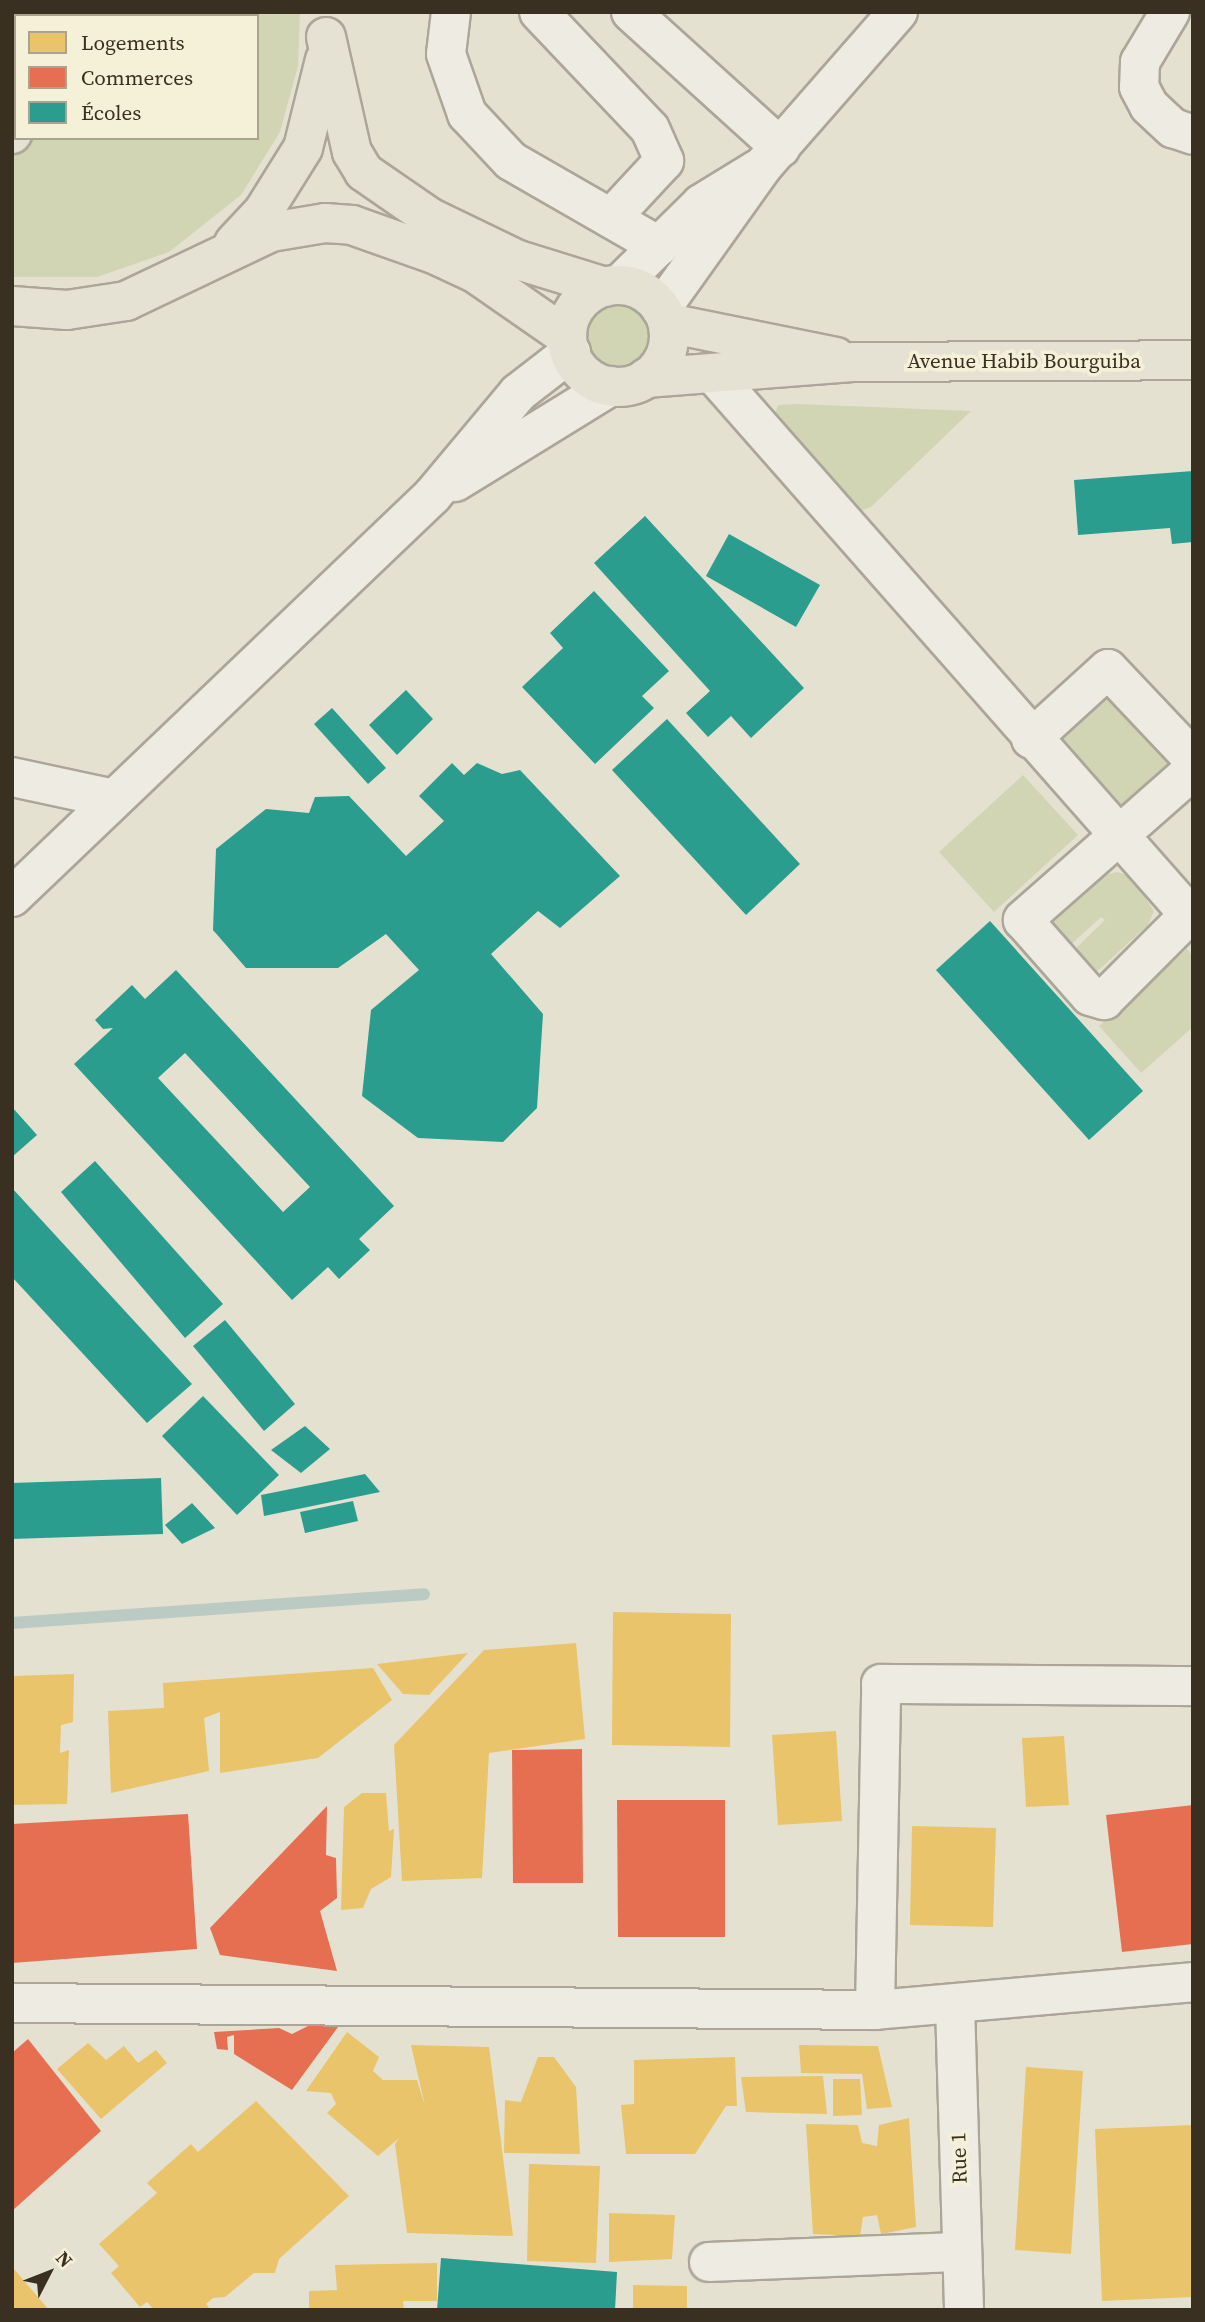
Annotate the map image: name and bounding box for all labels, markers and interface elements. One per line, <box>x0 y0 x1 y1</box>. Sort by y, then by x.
legend <box>14 14 259 140</box>
text: Logements <box>81 28 185 57</box>
text: Commerces <box>81 63 193 92</box>
text: Écoles <box>81 98 141 127</box>
street label: Avenue Habib Bourguiba <box>907 348 1141 374</box>
street label: Rue 1 <box>946 2132 972 2184</box>
north arrow <box>14 2238 84 2308</box>
text: N <box>50 2245 79 2273</box>

